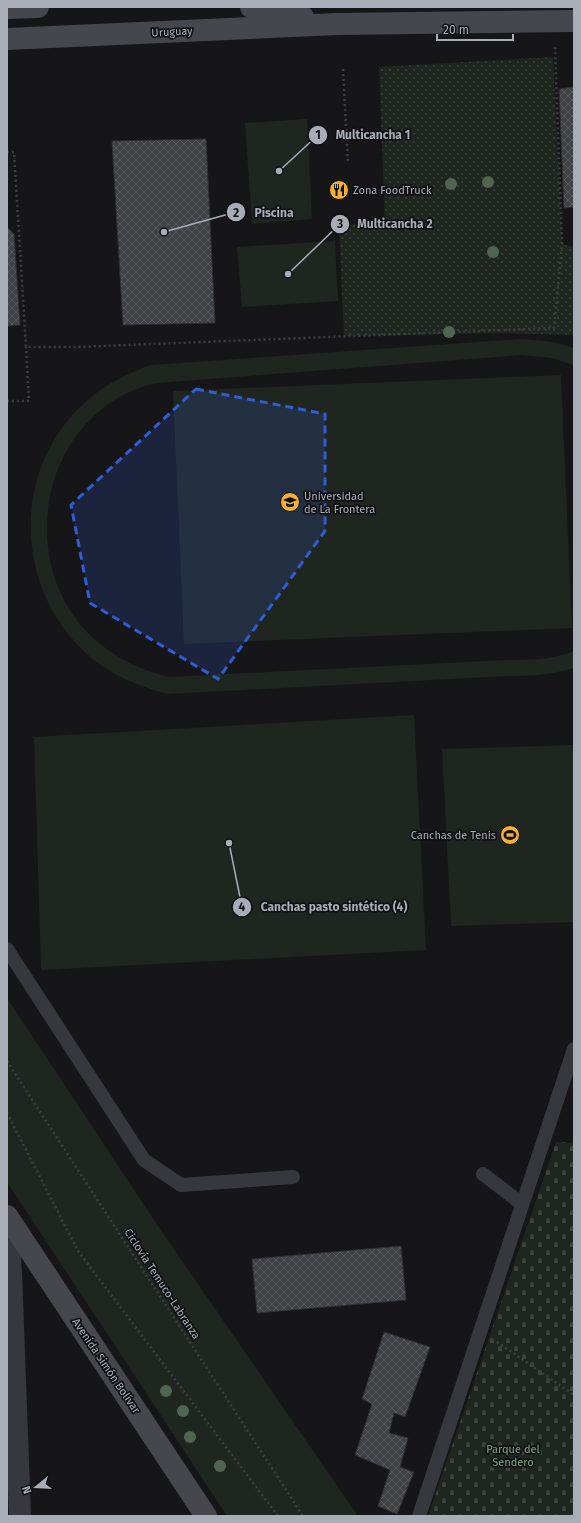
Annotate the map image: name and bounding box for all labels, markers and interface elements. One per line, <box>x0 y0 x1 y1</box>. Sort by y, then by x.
scale bar <box>437 16 513 42</box>
text: 20 m <box>443 23 469 37</box>
street label: Uruguay <box>151 24 193 40</box>
callout: Multicancha 1 <box>308 123 419 147</box>
text: 1 <box>315 128 321 142</box>
text: Multicancha 1 <box>336 128 410 142</box>
restaurant icon: Zona FoodTruck <box>328 179 350 201</box>
place label: Zona FoodTruck <box>353 184 432 197</box>
callout: Piscina <box>226 200 301 224</box>
text: 2 <box>233 206 239 220</box>
text: Piscina <box>254 206 294 220</box>
callout: Multicancha 2 <box>330 212 441 236</box>
text: 3 <box>336 217 343 231</box>
text: Multicancha 2 <box>357 217 433 231</box>
place label: Universidad de La Frontera <box>304 490 375 516</box>
school or university icon: Universidad de La Frontera <box>279 491 301 513</box>
sports icon: Canchas de Tenis <box>499 824 521 846</box>
place label: Canchas de Tenis <box>411 829 496 842</box>
callout: Canchas pasto sintético (4) <box>232 895 415 919</box>
text: 4 <box>239 900 246 914</box>
text: Canchas pasto sintético (4) <box>261 900 407 914</box>
street label: Ciclovía Temuco-Labranza <box>121 1226 203 1342</box>
street label: Avenida Simón Bolívar <box>69 1316 143 1417</box>
park label: Parque del Sendero <box>486 1443 540 1469</box>
north arrow <box>16 1467 56 1507</box>
text: N <box>20 1484 34 1495</box>

